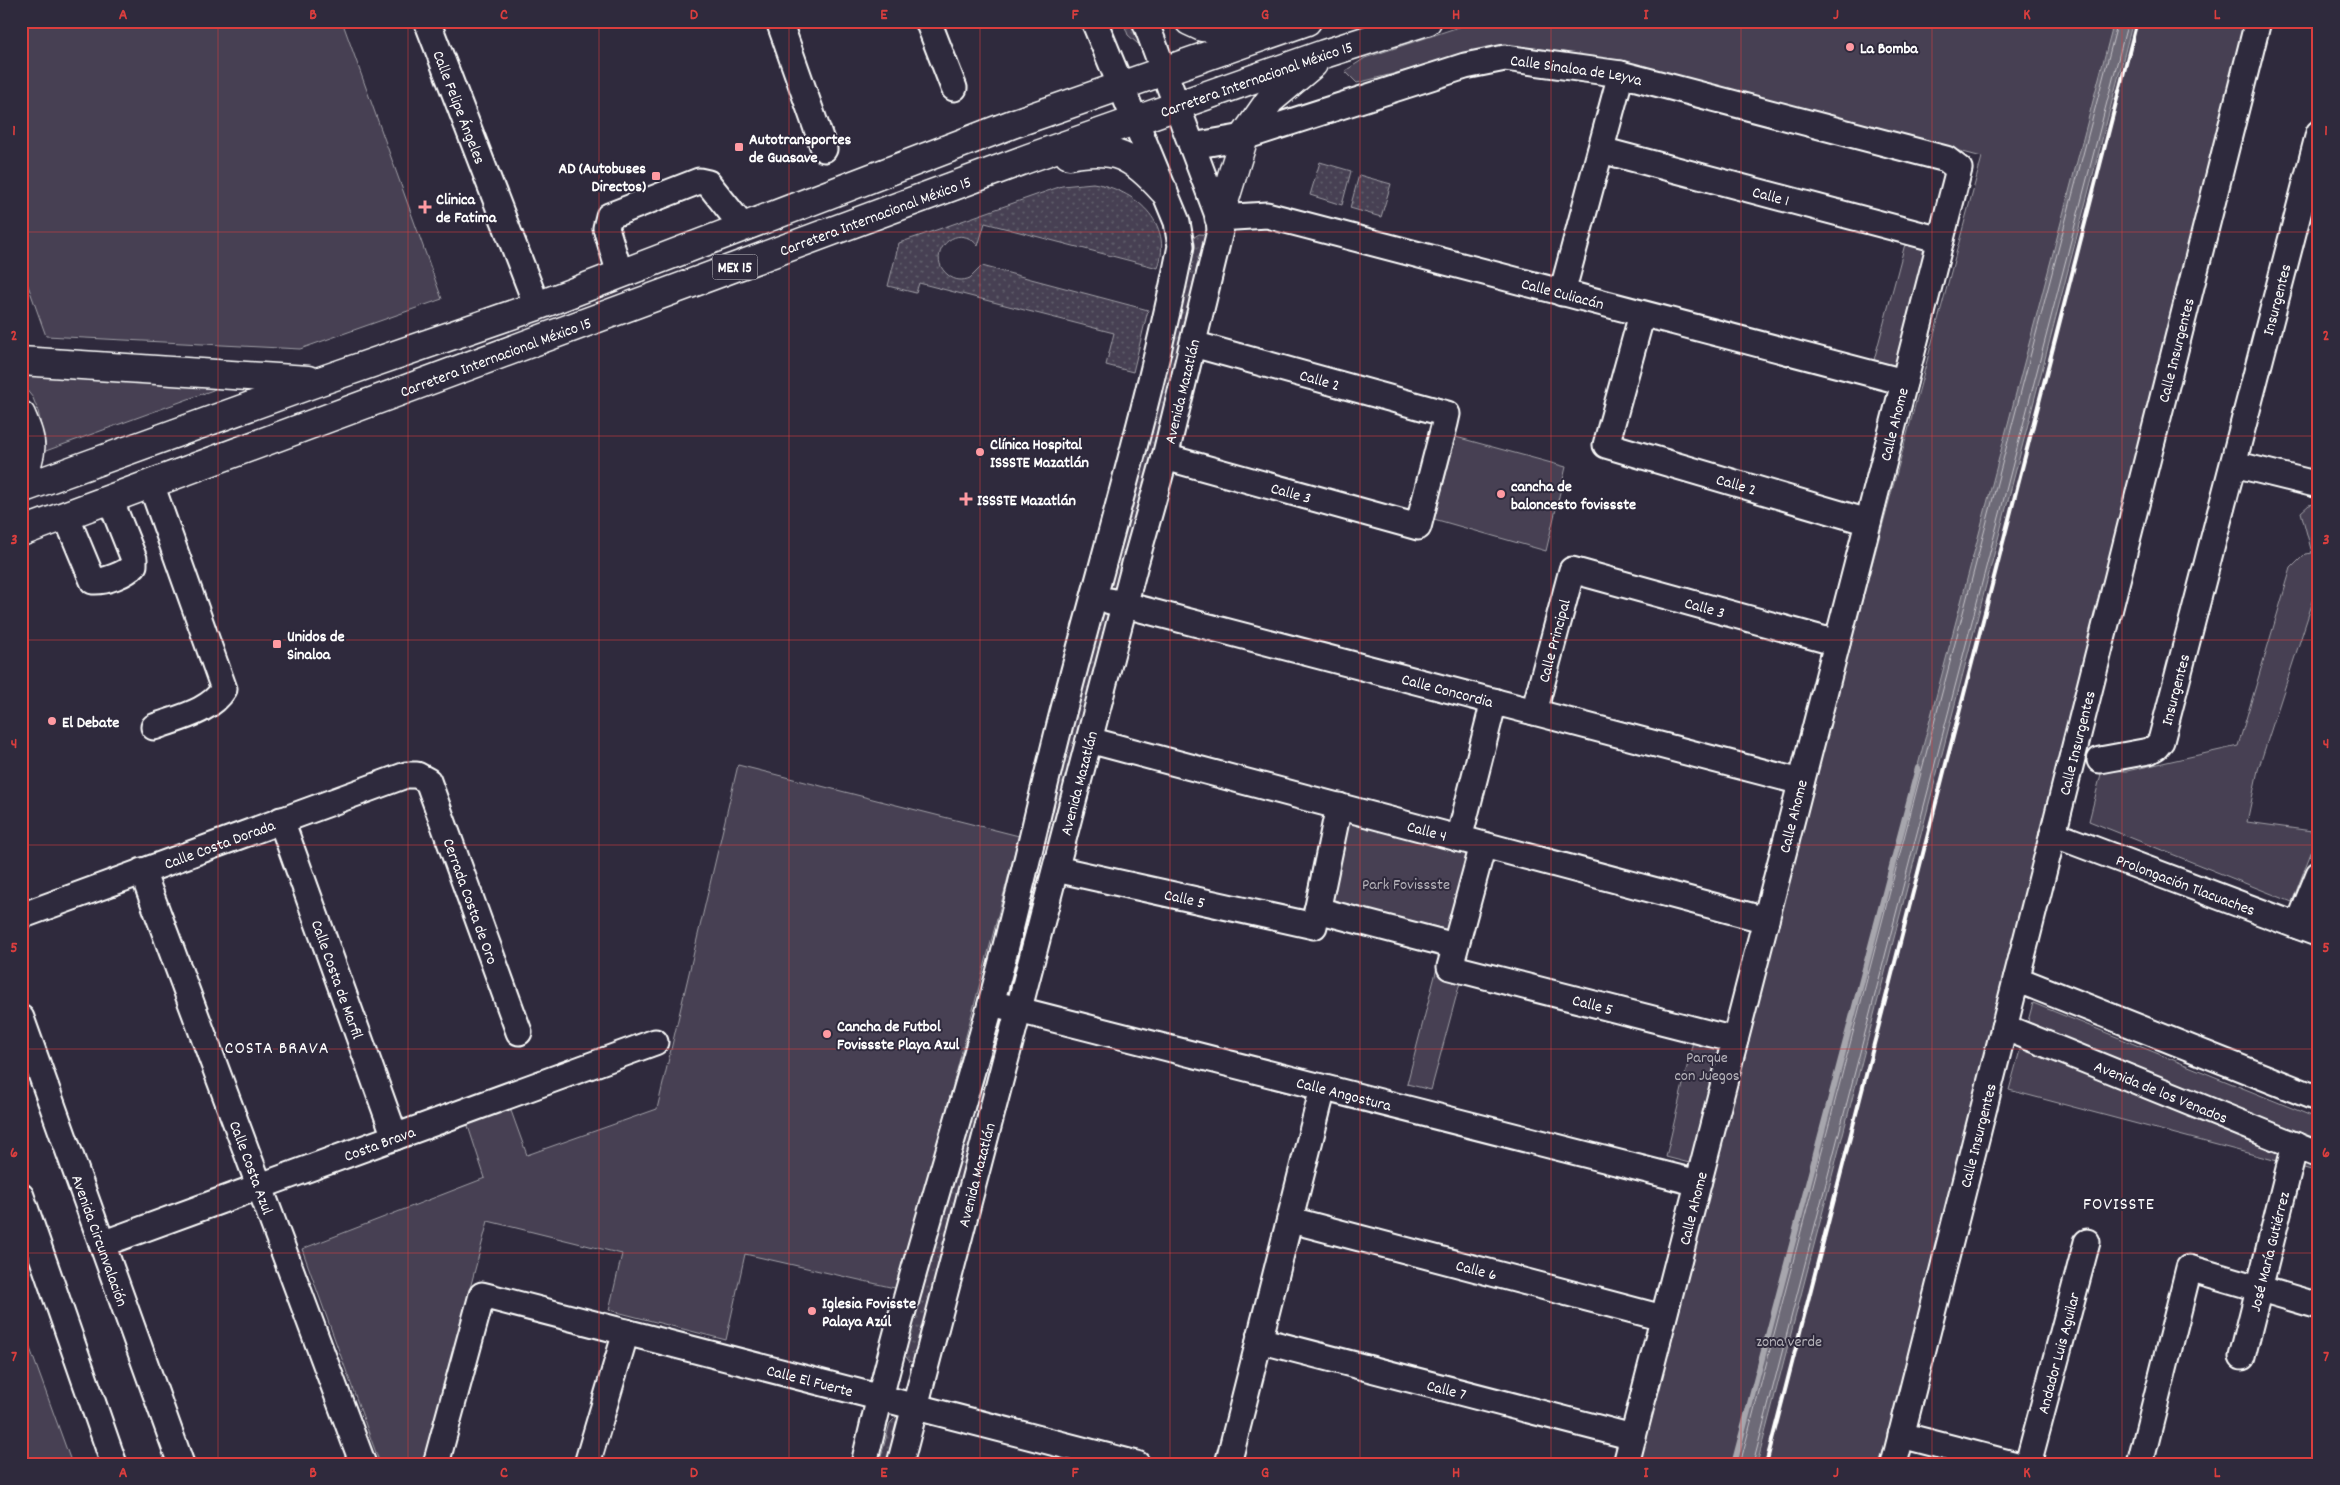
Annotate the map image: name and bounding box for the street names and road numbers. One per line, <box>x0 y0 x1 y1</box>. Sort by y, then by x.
street label: Carretera Internacional México 15 <box>1157 36 1356 125</box>
street label: Calle Felipe Ángeles <box>425 48 490 168</box>
street label: Calle Sinaloa de Leyva <box>1509 50 1645 93</box>
street label: Carretera Internacional México 15 <box>777 171 975 264</box>
street label: Calle 1 <box>1750 182 1791 213</box>
road number: MEX 15 <box>712 254 758 280</box>
street label: Insurgentes <box>2258 261 2299 338</box>
street label: Calle Culiacán <box>1518 273 1606 317</box>
street label: Calle Insurgentes <box>2153 296 2202 405</box>
street label: Carretera Internacional México 15 <box>397 312 595 404</box>
street label: Avenida Mazatlán <box>1160 337 1207 447</box>
street label: Calle 2 <box>1297 365 1342 398</box>
street label: Calle Ahome <box>1875 385 1916 464</box>
street label: Calle 2 <box>1713 469 1759 503</box>
street label: Calle 3 <box>1268 478 1313 511</box>
street label: Calle 3 <box>1682 593 1727 626</box>
street label: Calle Principal <box>1533 597 1578 685</box>
street label: Insurgentes <box>2156 652 2197 728</box>
street label: Calle Concordia <box>1399 669 1496 715</box>
street label: Calle Insurgentes <box>2054 688 2103 798</box>
street label: Avenida Mazatlán <box>1056 729 1105 838</box>
street label: Calle Ahome <box>1774 777 1815 856</box>
street label: Calle Costa Dorada <box>161 815 279 877</box>
street label: Calle 4 <box>1404 816 1449 849</box>
street label: Cerrada Costa de Oro <box>436 836 502 968</box>
street label: Prolongación Tlacuaches <box>2112 850 2258 923</box>
street label: Calle 5 <box>1162 884 1207 916</box>
street label: Calle Costa de Marfil <box>304 917 368 1043</box>
street label: Calle 5 <box>1570 990 1615 1022</box>
street label: Avenida de los Venados <box>2090 1056 2231 1131</box>
street label: Calle Angostura <box>1294 1072 1394 1119</box>
street label: Calle Insurgentes <box>1955 1081 2004 1191</box>
street label: Calle Costa Azul <box>222 1118 278 1218</box>
street label: Costa Brava <box>341 1121 419 1169</box>
street label: Avenida Mazatlán <box>953 1121 1003 1230</box>
street label: Calle Ahome <box>1674 1169 1715 1248</box>
street label: Avenida Circunvalación <box>64 1172 133 1310</box>
street label: José María Gutiérrez <box>2245 1189 2297 1314</box>
street label: Calle 6 <box>1453 1255 1499 1288</box>
street label: Andador Luis Aguilar <box>2033 1290 2087 1417</box>
street label: Calle El Fuerte <box>764 1360 855 1404</box>
street label: Calle 7 <box>1424 1375 1468 1407</box>

